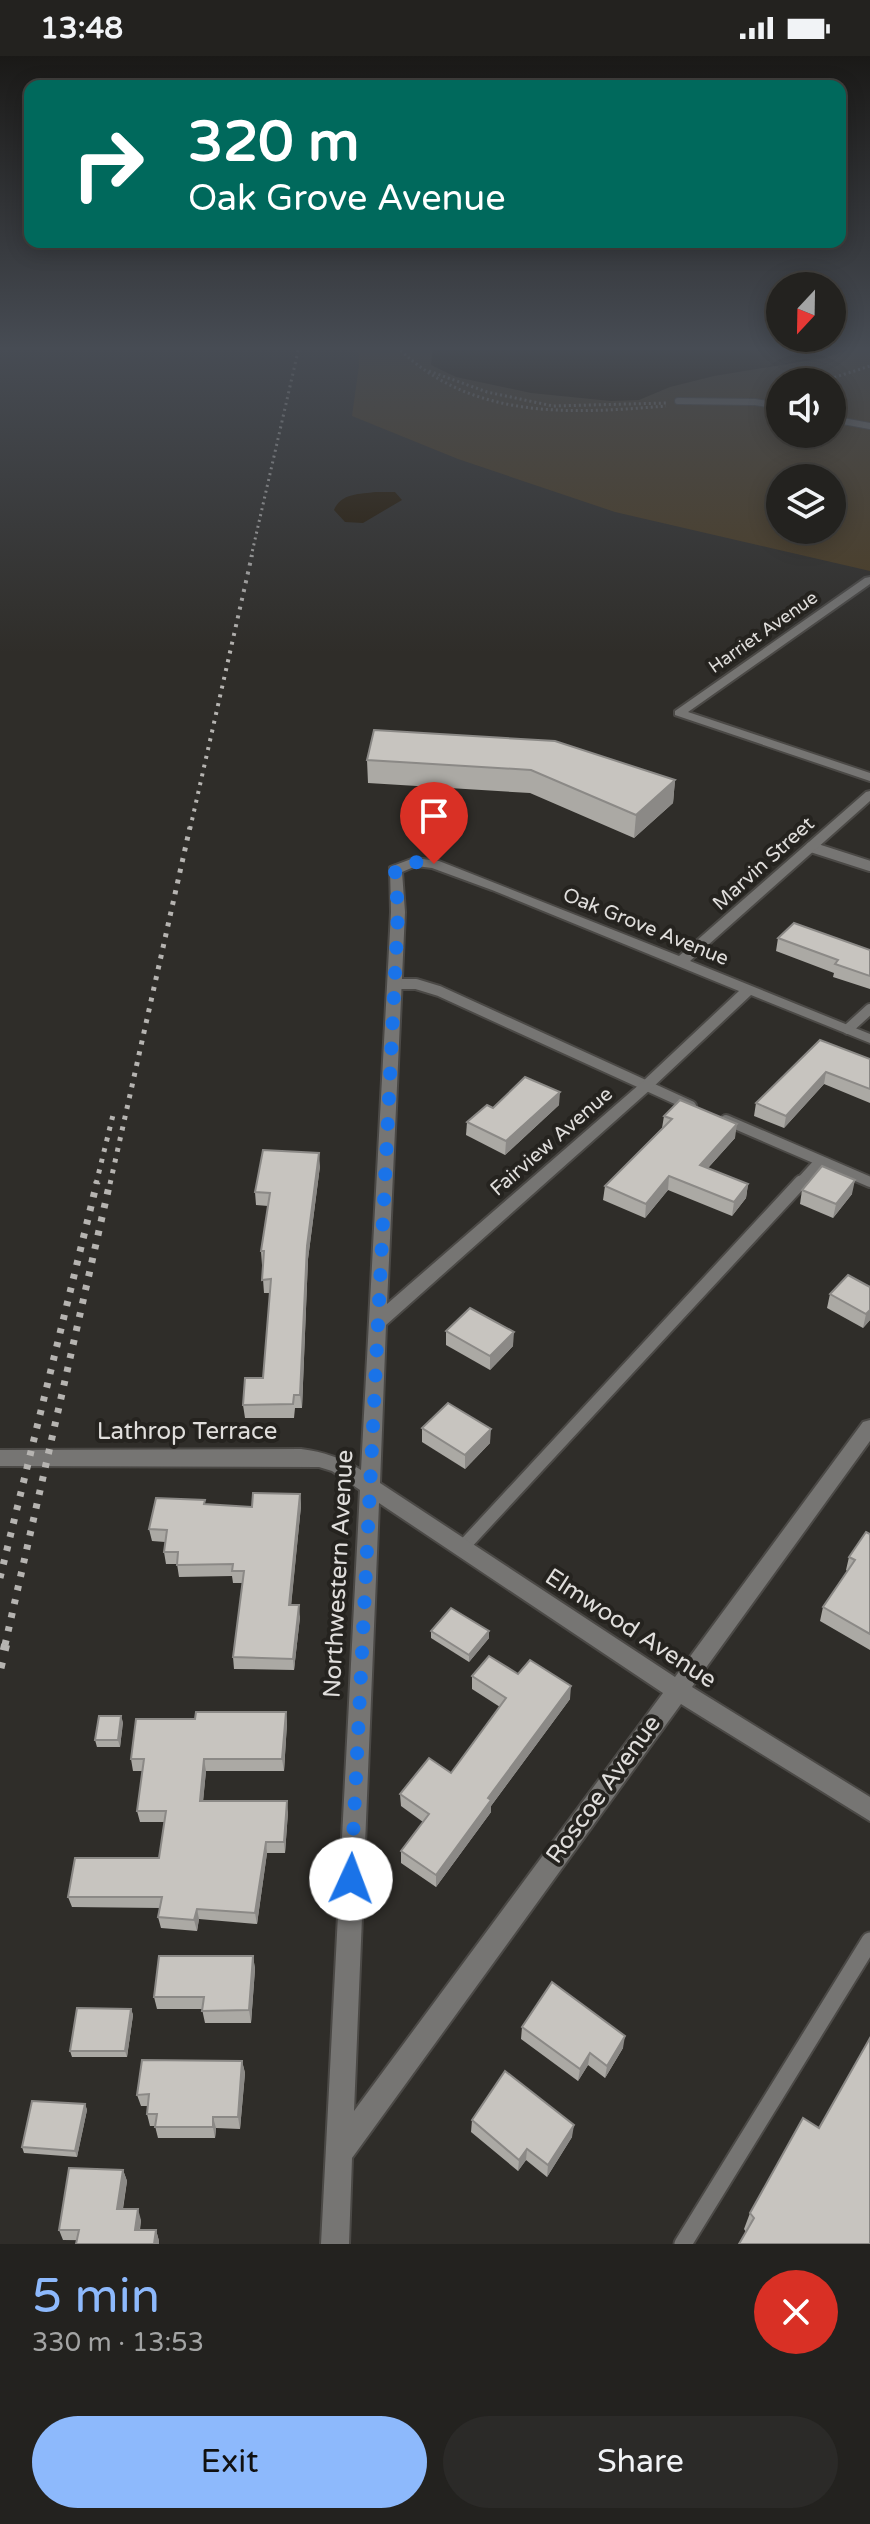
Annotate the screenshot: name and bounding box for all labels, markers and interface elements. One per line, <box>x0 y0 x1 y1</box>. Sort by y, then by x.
text: 13:48 <box>40 10 123 47</box>
text: 320 m <box>188 109 359 176</box>
icon: right <box>56 112 160 216</box>
text: Oak Grove Avenue <box>188 177 506 220</box>
north arrow <box>766 272 846 352</box>
map controls <box>766 272 846 544</box>
button: sound <box>766 368 846 448</box>
button: layers <box>766 464 846 544</box>
street label: Harriet Avenue <box>704 586 822 678</box>
pin <box>400 782 468 864</box>
icon: arrive <box>412 794 456 838</box>
street label: Marvin Street <box>708 812 820 916</box>
street label: Oak Grove Avenue <box>559 883 732 971</box>
street label: Fairview Avenue <box>486 1082 618 1201</box>
street label: Lathrop Terrace <box>97 1417 277 1446</box>
street label: Northwestern Avenue <box>318 1449 359 1699</box>
street label: Elmwood Avenue <box>540 1562 722 1695</box>
street label: Roscoe Avenue <box>540 1709 667 1869</box>
position arrow <box>309 1837 393 1921</box>
text: 5 min <box>32 2268 160 2326</box>
button: close <box>754 2270 838 2354</box>
text: 330 m · 13:53 <box>32 2327 204 2358</box>
button: Exit <box>32 2416 427 2508</box>
button: Share <box>443 2416 838 2508</box>

